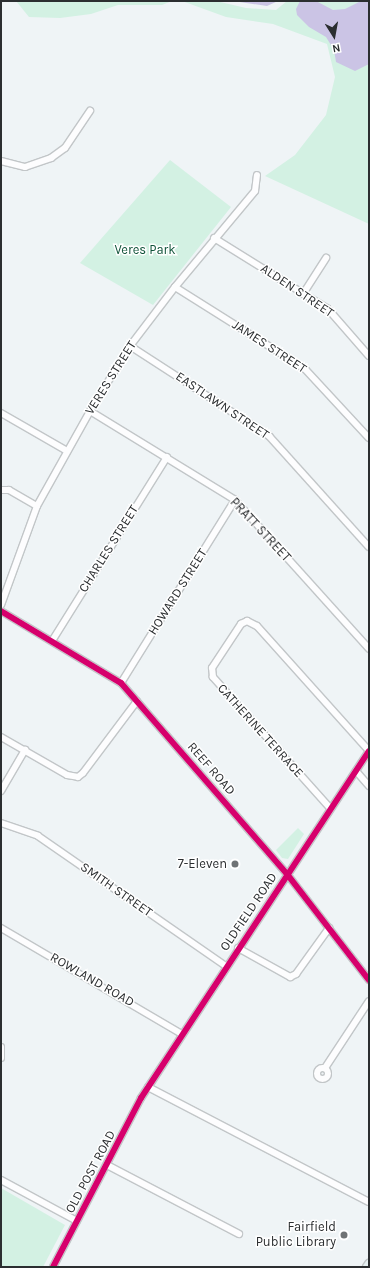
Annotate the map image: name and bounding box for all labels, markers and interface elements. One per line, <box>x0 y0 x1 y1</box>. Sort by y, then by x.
north arrow <box>314 16 354 56</box>
text: N <box>331 41 342 55</box>
park label: Veres Park <box>114 242 176 258</box>
street label: ALDEN STREET <box>257 261 337 321</box>
street label: JAMES STREET <box>229 317 309 377</box>
street label: VERES STREET <box>82 338 140 418</box>
street label: EASTLAWN STREET <box>172 369 272 443</box>
street label: PRATT STREET <box>226 495 294 565</box>
street label: CHARLES STREET <box>76 503 142 595</box>
street label: HOWARD STREET <box>145 546 211 638</box>
street label: CATHERINE TERRACE <box>214 681 306 781</box>
street label: REEF ROAD <box>184 739 238 799</box>
place label: 7-Eleven <box>178 856 227 872</box>
street label: SMITH STREET <box>77 859 155 921</box>
marker: 7-Eleven <box>230 859 240 869</box>
street label: OLDFIELD ROAD <box>217 870 281 954</box>
street label: ROWLAND ROAD <box>47 950 137 1010</box>
street label: OLD POST ROAD <box>63 1128 119 1216</box>
place label: Fairfield Public Library <box>256 1220 336 1251</box>
marker: Fairfield Public Library <box>339 1230 349 1240</box>

